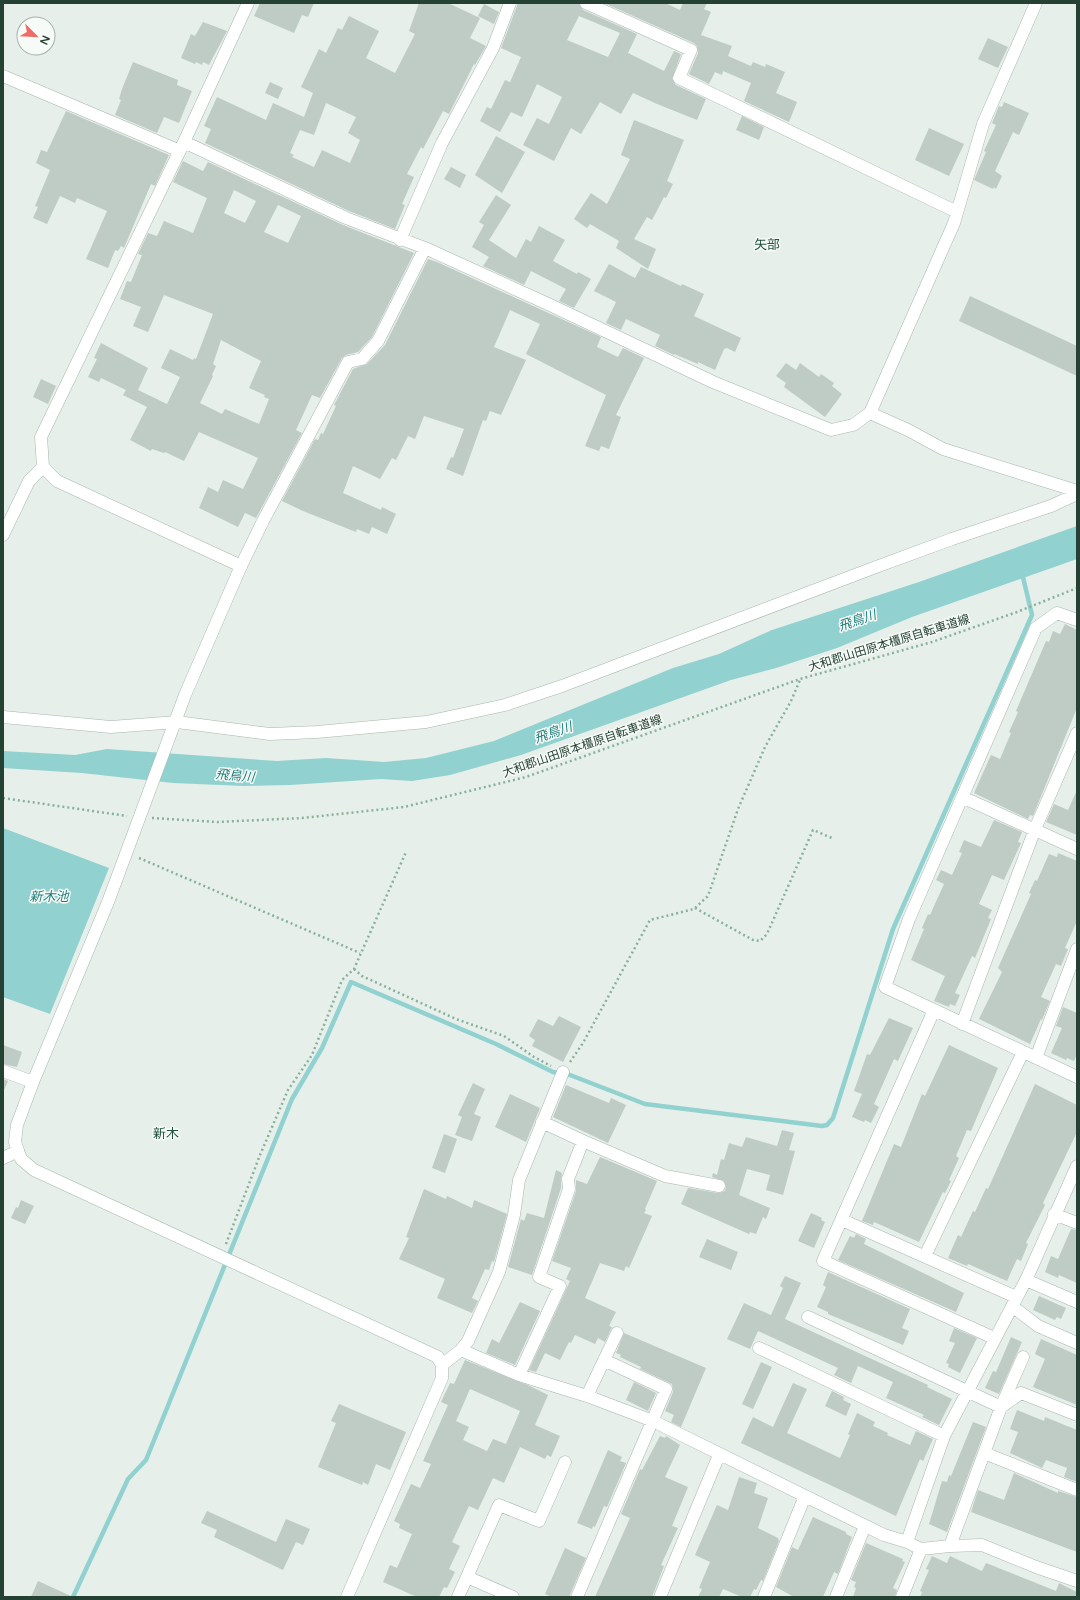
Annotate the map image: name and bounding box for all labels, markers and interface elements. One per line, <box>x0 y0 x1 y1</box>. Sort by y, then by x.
north arrow <box>16 16 56 56</box>
text: N <box>37 33 52 47</box>
district label: 矢部 <box>754 237 780 253</box>
water label: 飛鳥川 <box>836 606 880 635</box>
street label: 大和郡山田原本橿原自転車道線 <box>807 612 971 674</box>
street label: 大和郡山田原本橿原自転車道線 <box>500 712 664 780</box>
water label: 飛鳥川 <box>532 718 576 747</box>
water label: 飛鳥川 <box>215 766 257 786</box>
water label: 新木池 <box>29 889 70 905</box>
district label: 新木 <box>153 1126 179 1142</box>

